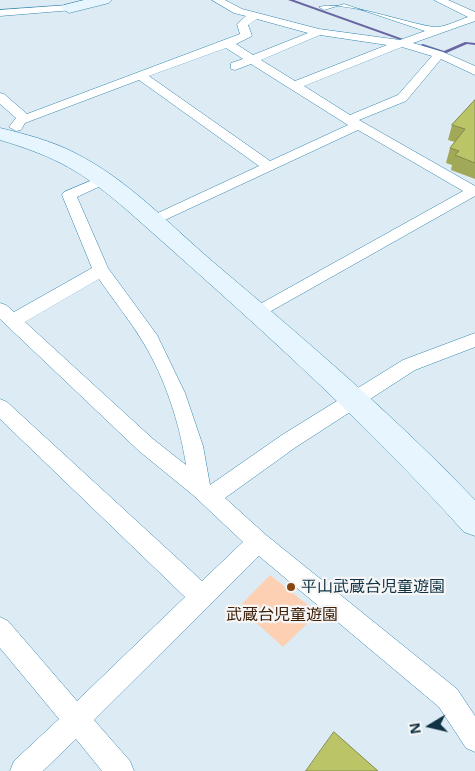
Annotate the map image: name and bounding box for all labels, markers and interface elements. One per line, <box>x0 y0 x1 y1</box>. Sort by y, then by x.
place label: 平山武蔵台児童遊園 <box>301 577 445 597</box>
marker: 平山武蔵台児童遊園 <box>285 581 297 593</box>
park label: 武蔵台児童遊園 <box>226 605 338 625</box>
north arrow <box>405 701 455 751</box>
text: N <box>404 721 425 736</box>

